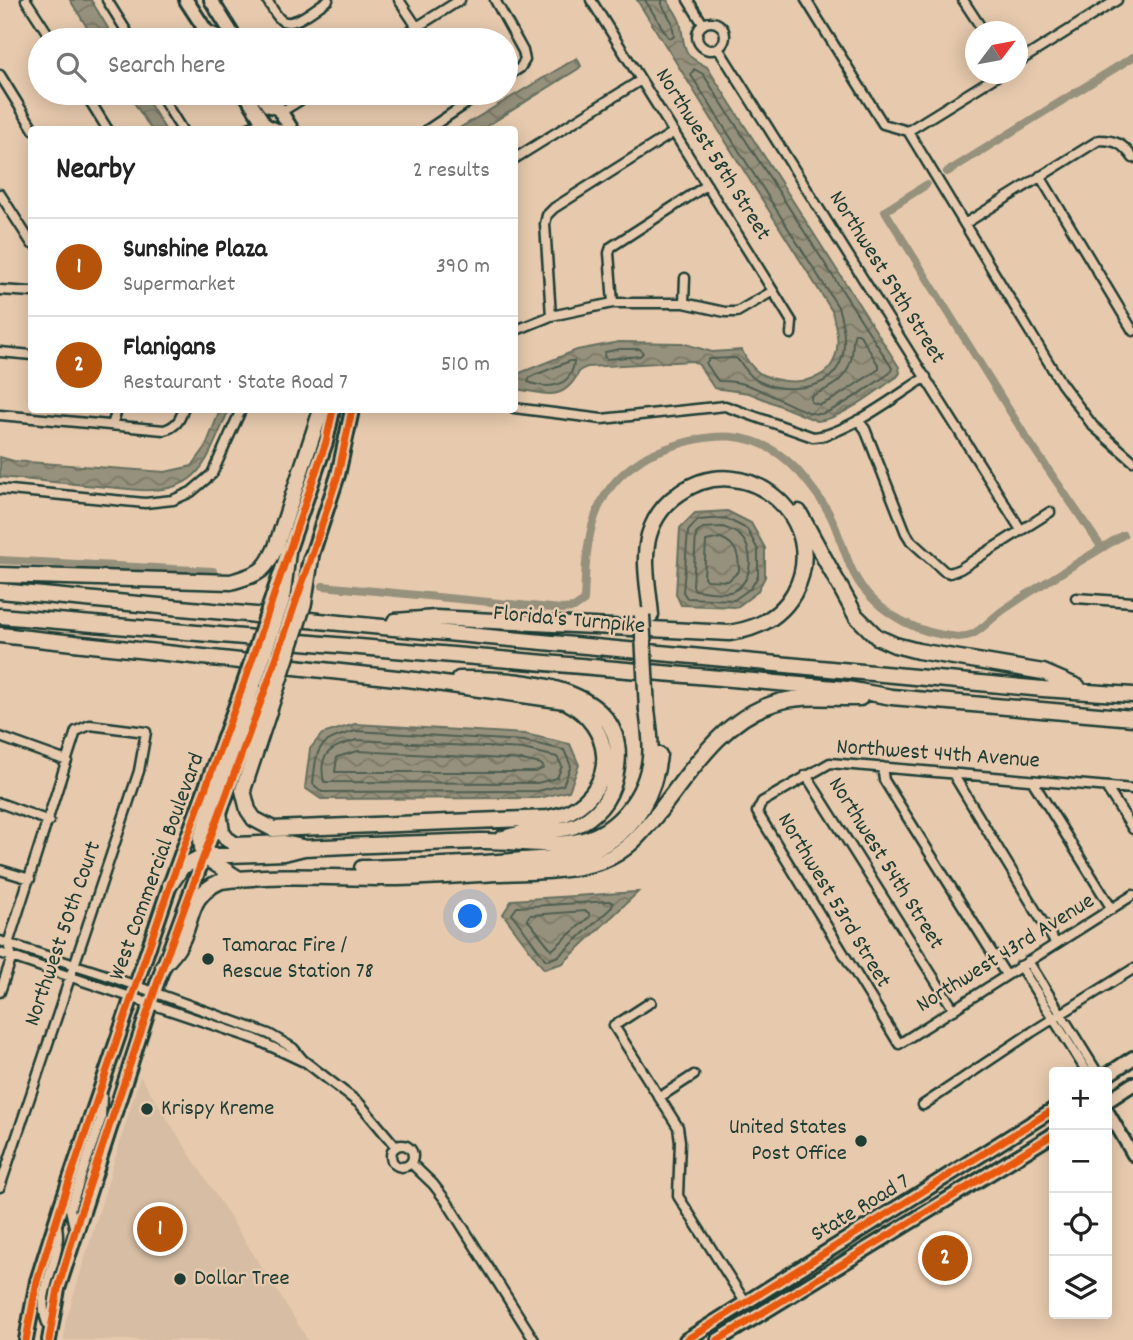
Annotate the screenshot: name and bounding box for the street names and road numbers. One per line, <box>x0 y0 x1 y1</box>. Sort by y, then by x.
street label: Northwest 58th Street <box>646 62 778 248</box>
street label: Northwest 59th Street <box>819 185 953 371</box>
street label: Florida's Turnpike <box>492 598 646 644</box>
street label: Northwest 44th Avenue <box>835 731 1041 779</box>
street label: West Commercial Boulevard <box>101 749 215 985</box>
street label: Northwest 54th Street <box>819 771 951 957</box>
street label: Northwest 53rd Street <box>768 807 898 995</box>
street label: Northwest 50th Court <box>17 837 111 1031</box>
street label: Northwest 43rd Avenue <box>910 886 1102 1022</box>
street label: State Road 7 <box>805 1166 917 1252</box>

